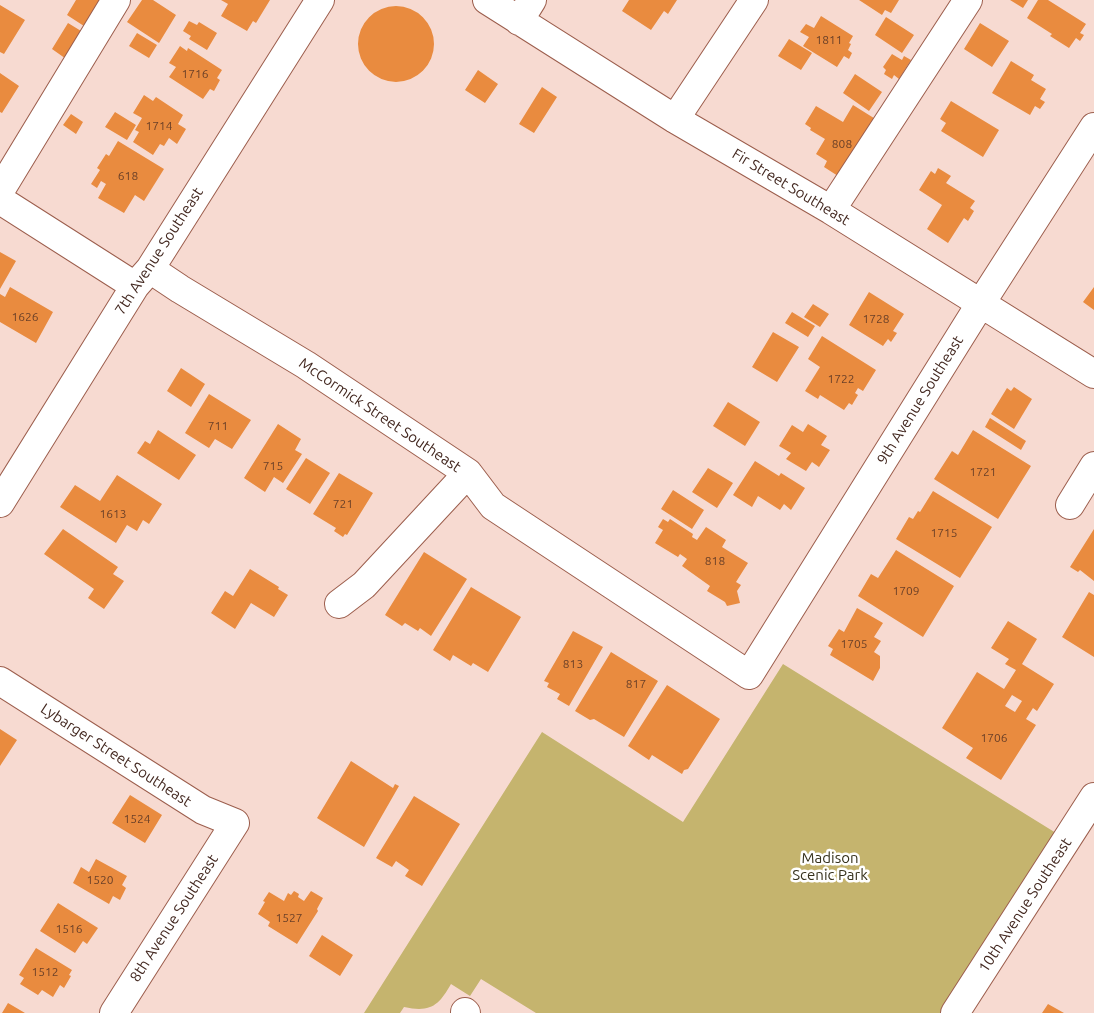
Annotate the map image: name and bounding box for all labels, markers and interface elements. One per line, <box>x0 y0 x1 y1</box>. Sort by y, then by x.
house number: 1811 <box>815 33 843 47</box>
house number: 1716 <box>181 67 209 81</box>
house number: 1714 <box>145 119 173 133</box>
house number: 808 <box>832 137 852 151</box>
street label: Fir Street Southeast <box>729 145 853 229</box>
house number: 618 <box>118 169 138 183</box>
street label: 7th Avenue Southeast <box>111 184 207 318</box>
house number: 1626 <box>11 310 39 324</box>
house number: 1728 <box>862 312 890 326</box>
street label: 9th Avenue Southeast <box>873 332 967 468</box>
street label: McCormick Street Southeast <box>296 354 464 476</box>
house number: 1722 <box>827 372 855 386</box>
house number: 711 <box>208 419 228 433</box>
house number: 715 <box>263 459 283 473</box>
house number: 1721 <box>969 465 997 479</box>
house number: 721 <box>333 497 353 511</box>
house number: 1613 <box>99 507 127 521</box>
house number: 1715 <box>930 526 958 540</box>
house number: 818 <box>705 554 725 568</box>
house number: 1709 <box>892 584 920 598</box>
house number: 1705 <box>840 637 868 651</box>
house number: 813 <box>563 657 583 671</box>
house number: 817 <box>626 677 646 691</box>
street label: Lybarger Street Southeast <box>37 699 195 811</box>
house number: 1706 <box>980 731 1008 745</box>
house number: 1524 <box>123 812 151 826</box>
street label: 10th Avenue Southeast <box>975 834 1075 976</box>
park label: Madison Scenic Park <box>792 849 868 884</box>
street label: 8th Avenue Southeast <box>126 851 222 985</box>
house number: 1520 <box>86 873 114 887</box>
house number: 1527 <box>275 911 303 925</box>
house number: 1516 <box>55 922 83 936</box>
house number: 1512 <box>31 965 59 979</box>

